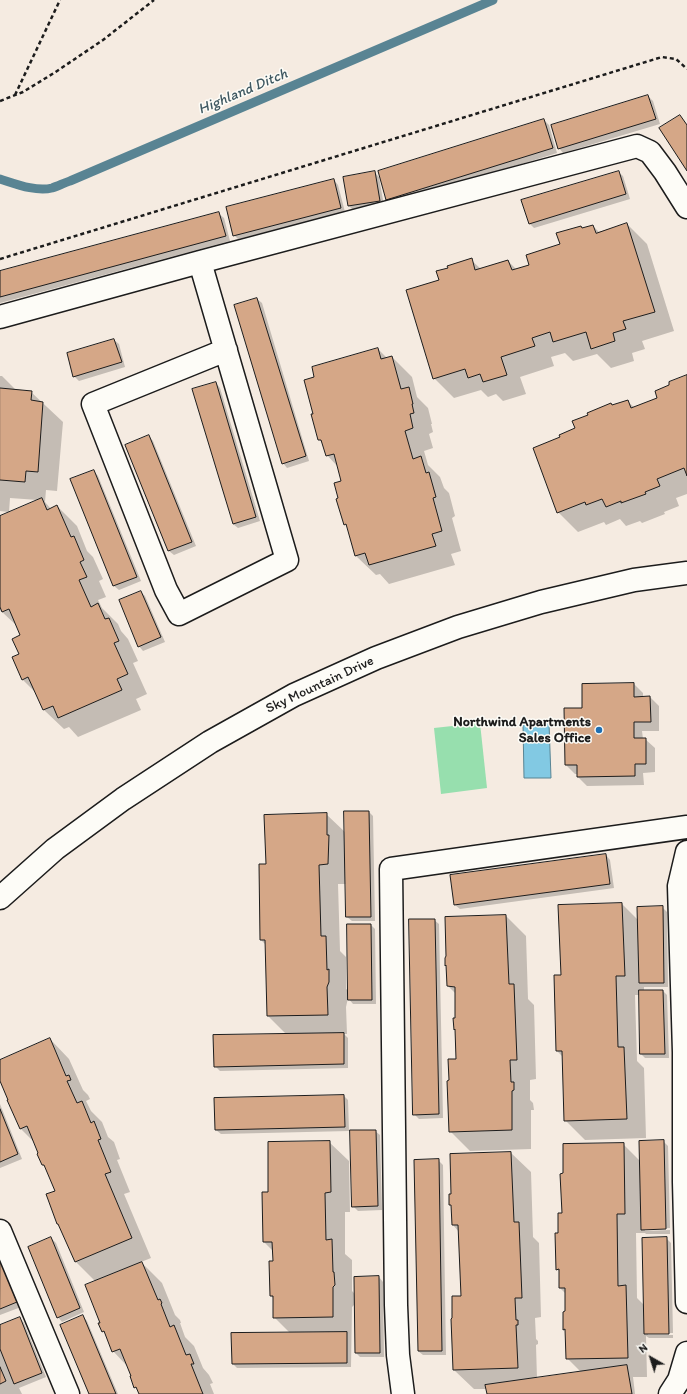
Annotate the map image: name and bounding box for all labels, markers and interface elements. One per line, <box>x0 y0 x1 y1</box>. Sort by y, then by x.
water label: Highland Ditch <box>196 65 290 119</box>
street label: Sky Mountain Drive <box>263 653 377 717</box>
place label: Northwind Apartments Sales Office <box>453 714 591 746</box>
marker: Northwind Apartments Sales Office <box>594 725 604 735</box>
north arrow <box>631 1338 671 1378</box>
text: N <box>636 1341 650 1356</box>

